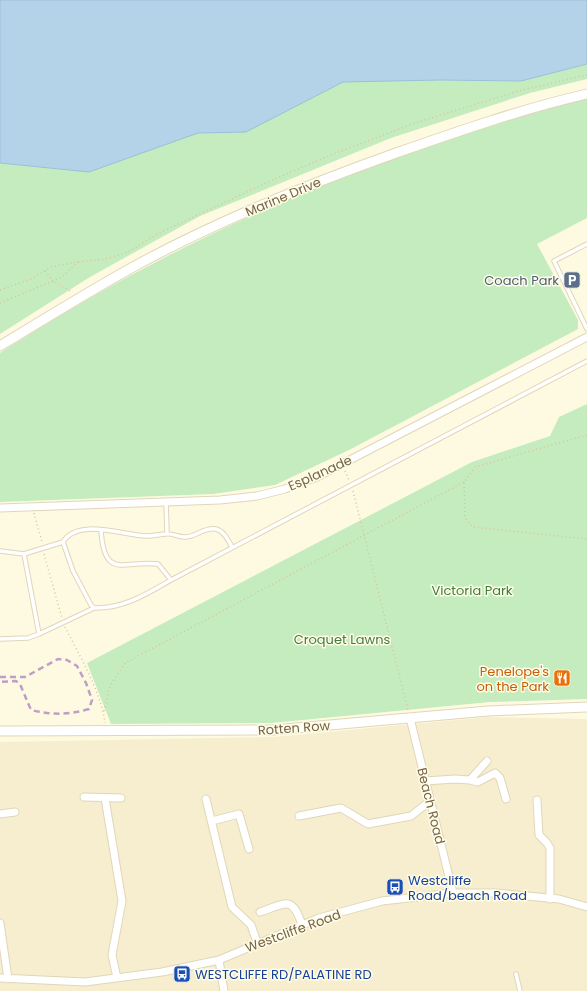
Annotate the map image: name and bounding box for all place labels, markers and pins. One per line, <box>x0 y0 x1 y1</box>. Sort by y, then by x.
parking icon: Coach Park <box>562 270 582 290</box>
place label: Coach Park <box>484 271 559 290</box>
place label: Penelope's on the Park <box>476 662 549 696</box>
restaurant icon: Penelope's on the Park <box>552 668 572 688</box>
place label: Westcliffe Road/beach Road <box>408 871 527 905</box>
bus stop icon: Westcliffe Road/beach Road <box>385 877 405 897</box>
bus stop icon: WESTCLIFFE RD/PALATINE RD <box>172 964 192 984</box>
place label: WESTCLIFFE RD/PALATINE RD <box>195 965 372 984</box>

